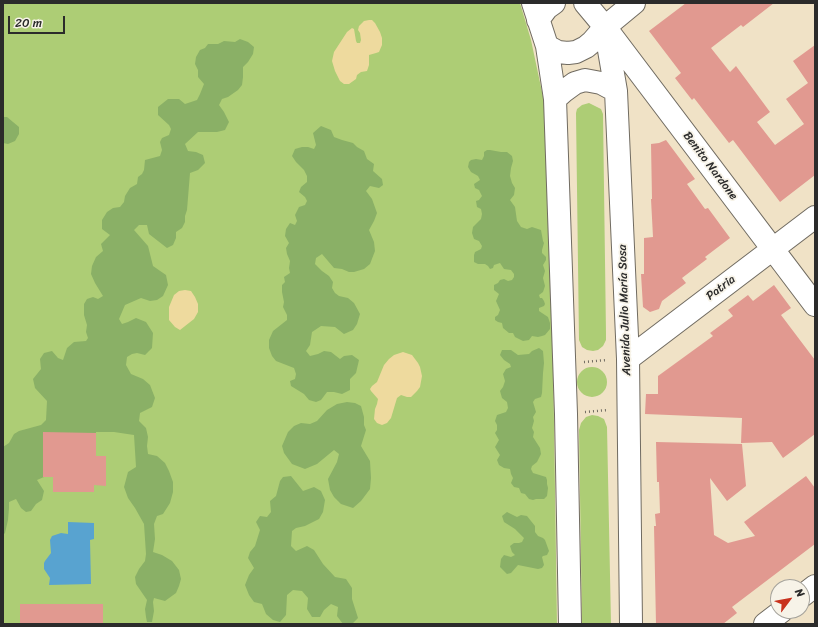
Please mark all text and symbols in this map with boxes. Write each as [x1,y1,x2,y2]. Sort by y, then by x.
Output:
scale bar [10,8,67,34]
text: 20 m [15,12,42,34]
street label: Benito Nardone [680,129,740,203]
street label: Avenida Julio María Sosa [616,244,634,376]
street label: Patria [704,272,738,304]
north arrow [770,579,810,619]
text: N [790,585,810,601]

